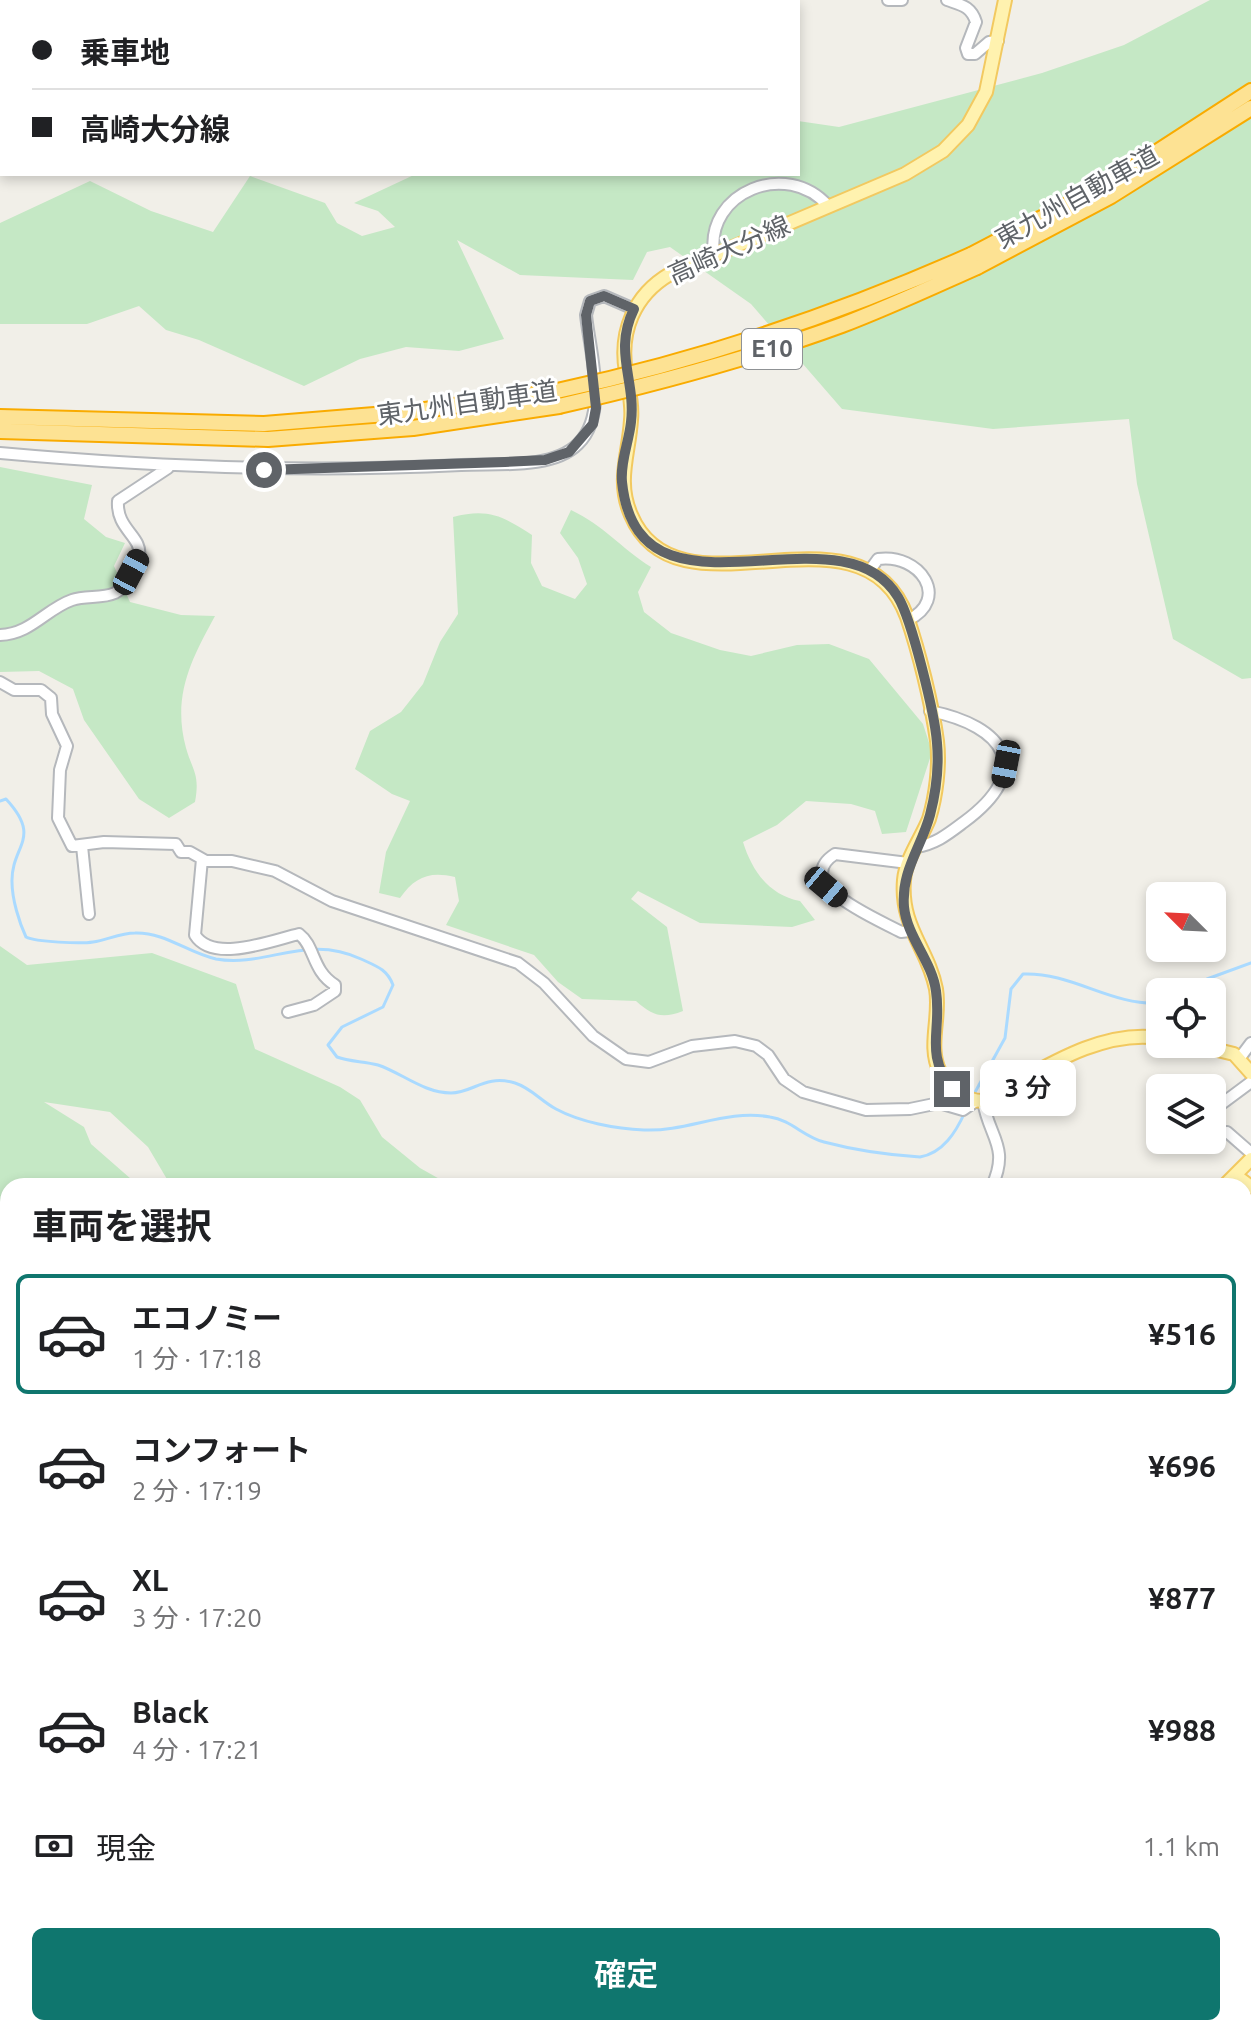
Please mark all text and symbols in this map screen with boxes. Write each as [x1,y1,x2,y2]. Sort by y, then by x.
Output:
text: 乗車地 [80,35,170,69]
text: 高崎大分線 [80,112,230,146]
street label: 東九州自動車道 [990,140,1163,253]
street label: 高崎大分線 [664,210,794,289]
road number: E10 [742,329,802,369]
street label: 東九州自動車道 [375,375,559,430]
route start [246,452,282,488]
car [109,545,153,599]
car [990,738,1022,790]
car [800,862,852,912]
north arrow [1146,882,1226,962]
map controls [1146,882,1226,1154]
button: locate [1146,978,1226,1058]
callout: 3 分 [980,1061,1076,1117]
route end [934,1071,970,1107]
text: 3 分 [1005,1073,1051,1102]
button: layers [1146,1074,1226,1154]
text: 車両を選択 [32,1205,212,1246]
icon: car [36,1298,108,1370]
text: エコノミー [132,1301,282,1335]
text: ¥516 [1148,1317,1216,1351]
text: 1 分 · 17:18 [132,1344,262,1373]
icon: car [36,1430,108,1502]
text: コンフォート [132,1433,311,1467]
text: ¥696 [1148,1449,1216,1483]
text: 2 分 · 17:19 [132,1476,262,1505]
icon: car [36,1562,108,1634]
text: XL [132,1563,168,1597]
text: ¥877 [1148,1581,1216,1615]
text: 3 分 · 17:20 [132,1603,262,1632]
icon: car [36,1694,108,1766]
text: Black [132,1695,209,1729]
text: ¥988 [1148,1713,1216,1747]
text: 4 分 · 17:21 [132,1735,262,1764]
icon: cash [32,1824,76,1868]
text: 現金 [96,1831,156,1865]
text: 1.1 km [1143,1832,1220,1861]
button: 確定 [32,1928,1220,2020]

